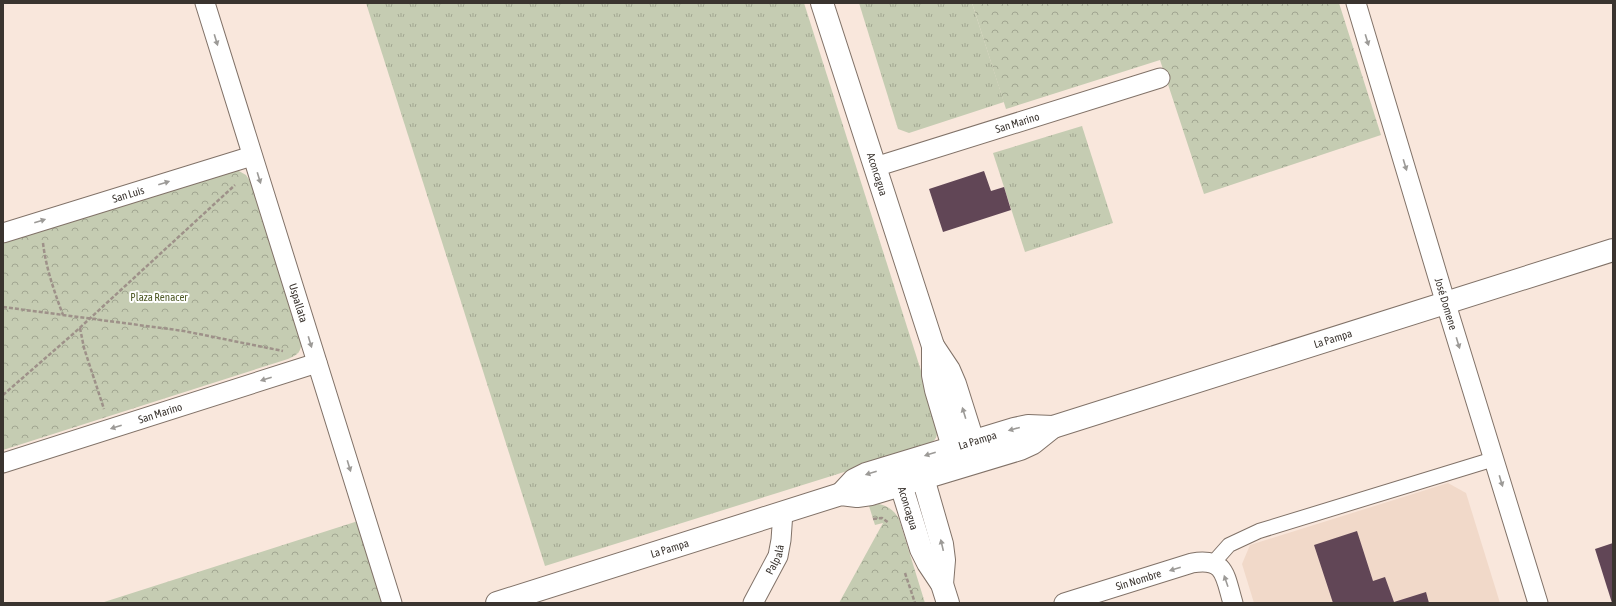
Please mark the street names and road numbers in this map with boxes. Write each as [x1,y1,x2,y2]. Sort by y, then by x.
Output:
street label: San Marino [994,110,1041,135]
street label: Aconcagua [865,151,890,197]
street label: San Luis [111,184,146,205]
street label: José Domene [1433,276,1460,331]
street label: Uspallata [287,282,310,324]
street label: La Pampa [1312,327,1353,350]
street label: San Marino [137,400,184,426]
street label: La Pampa [957,429,998,452]
street label: Aconcagua [896,485,921,531]
street label: La Pampa [649,537,690,560]
street label: Palpalá [763,544,786,577]
street label: Sin Nombre [1114,567,1163,592]

